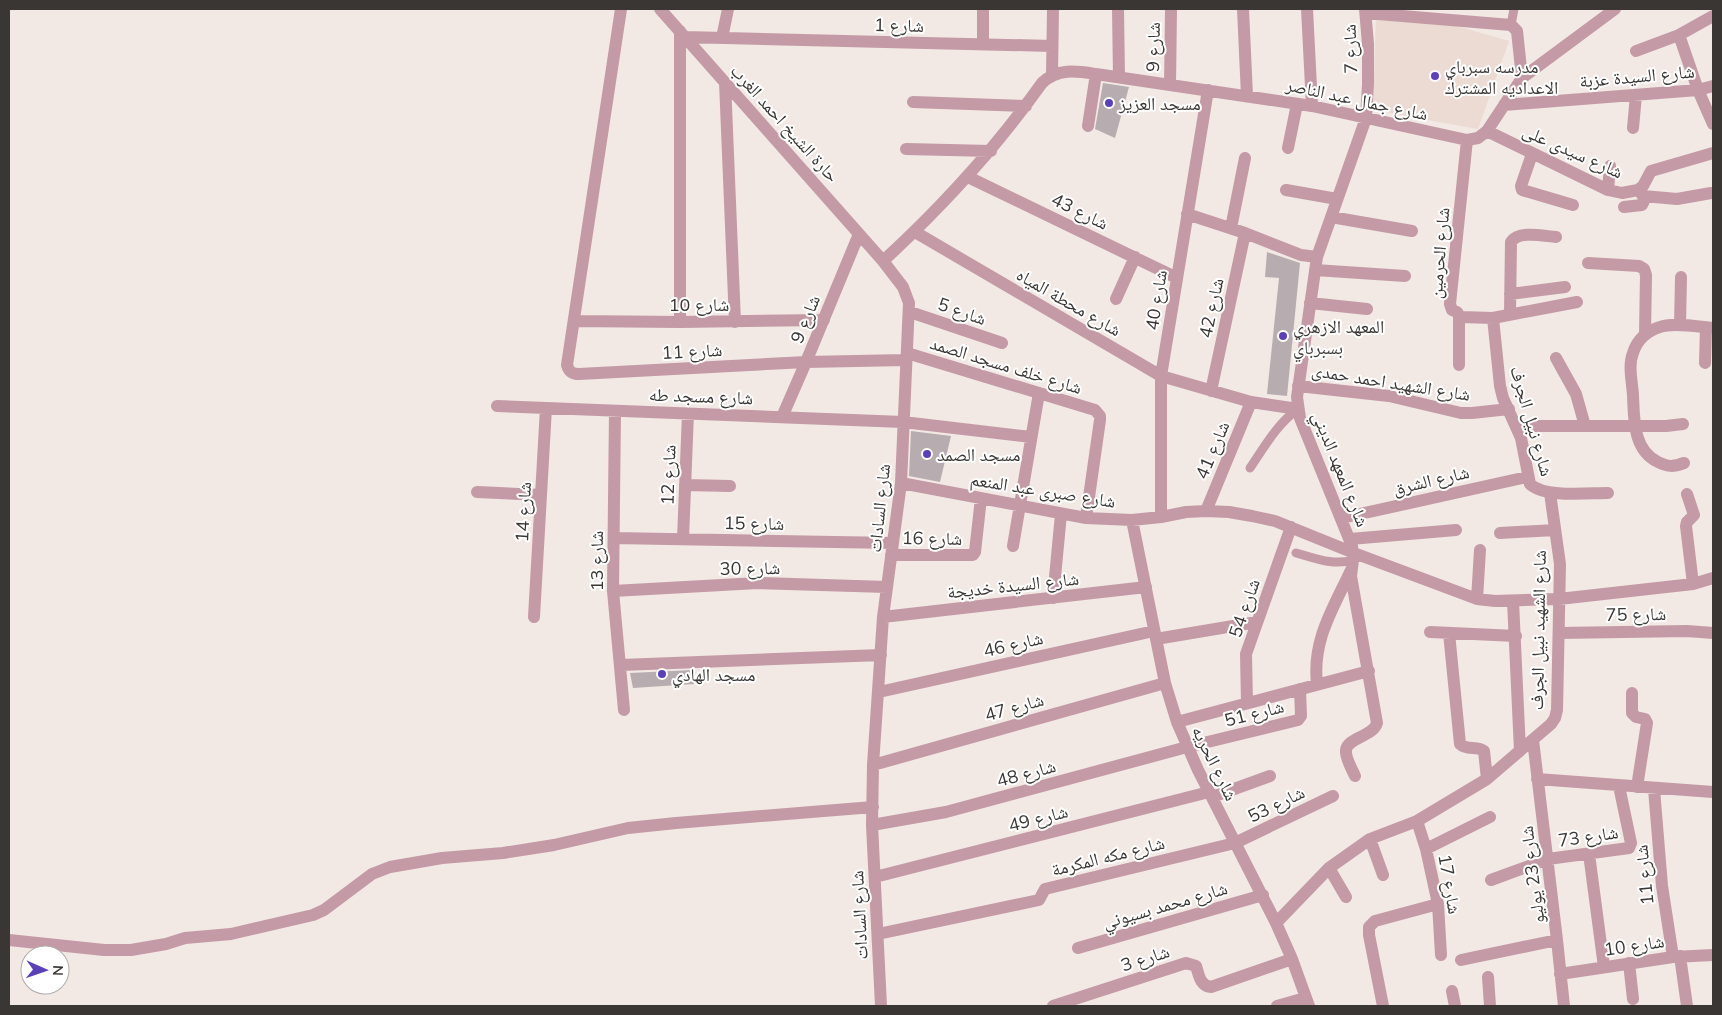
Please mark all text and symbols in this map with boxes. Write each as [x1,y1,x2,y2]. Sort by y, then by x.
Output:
street label: شارع 1 [874,13,924,37]
street label: شارع 9 [1141,22,1165,72]
street label: شارع 7 [1338,24,1362,74]
place label: مدرسه سبرباي الاعداديه المشترك [1445,55,1558,99]
street label: حارة الشيخ احمد الغرب [725,59,844,188]
street label: شارع السيدة عزبة [1578,60,1696,92]
marker: مدرسه سبرباي الاعداديه المشترك [1429,70,1441,82]
street label: شارع جمال عبد الناصر [1283,73,1430,125]
place label: مسجد العزيز [1118,92,1201,115]
marker: مسجد العزيز [1103,97,1115,109]
street label: شارع سيدى على [1519,119,1627,183]
street label: شارع 43 [1048,187,1112,235]
street label: شارع الحرمين [1424,206,1454,300]
street label: شارع محطة المياه [1013,263,1125,341]
street label: شارع 40 [1140,268,1172,332]
street label: شارع 42 [1193,276,1229,340]
street label: شارع 9 [785,292,825,346]
street label: شارع 5 [935,292,989,330]
street label: شارع 10 [669,293,729,316]
place label: المعهد الازهري بسبرباي [1293,315,1384,362]
marker: المعهد الازهري بسبرباي [1277,330,1289,342]
street label: شارع خلف مسجد الصمد [927,331,1085,399]
street label: شارع 11 [661,338,723,364]
street label: شارع الشهيد احمد حمدى [1310,358,1472,406]
street label: شارع نبيل الجرف [1505,363,1559,479]
street label: شارع مسجد طه [648,383,754,409]
street label: شارع المعهد الديني [1304,408,1375,531]
street label: شارع 41 [1190,418,1234,482]
place label: مسجد الصمد [937,443,1020,466]
street label: شارع 12 [655,444,681,506]
marker: مسجد الصمد [921,448,933,460]
street label: شارع الشرق [1390,460,1472,500]
street label: شارع السادات [863,462,895,554]
street label: شارع صبرى عبد المنعم [969,467,1117,514]
street label: شارع 14 [510,481,536,543]
street label: شارع 15 [724,511,784,535]
street label: شارع 16 [902,526,962,550]
street label: شارع 13 [585,531,608,591]
street label: شارع الشهيد نبيل الجرف [1525,550,1551,710]
street label: شارع 30 [720,556,780,580]
street label: شارع السيدة خديجة [946,567,1080,603]
street label: شارع 54 [1223,576,1265,640]
street label: شارع 75 [1606,602,1666,626]
street label: شارع 46 [981,626,1045,662]
place label: مسجد الهادي [672,663,755,689]
marker: مسجد الهادي [656,668,668,680]
street label: شارع 47 [982,688,1046,726]
street label: شارع 51 [1222,695,1286,731]
street label: شارع الحريه [1187,722,1243,804]
street label: شارع 48 [994,754,1058,792]
street label: شارع 53 [1244,780,1308,828]
street label: شارع 49 [1006,800,1070,836]
street label: شارع 73 [1556,820,1620,852]
street label: شارع 23 يوليو [1515,825,1549,925]
street label: شارع مكه المكرمة [1049,831,1167,881]
street label: شارع 11 [1629,844,1659,906]
street label: شارع 17 [1433,852,1467,916]
street label: شارع السادات [845,870,873,960]
street label: شارع محمد بسيوني [1100,876,1231,937]
street label: شارع 10 [1602,929,1666,961]
street label: شارع 3 [1118,939,1172,977]
north arrow [20,945,70,995]
text: N [49,965,67,976]

